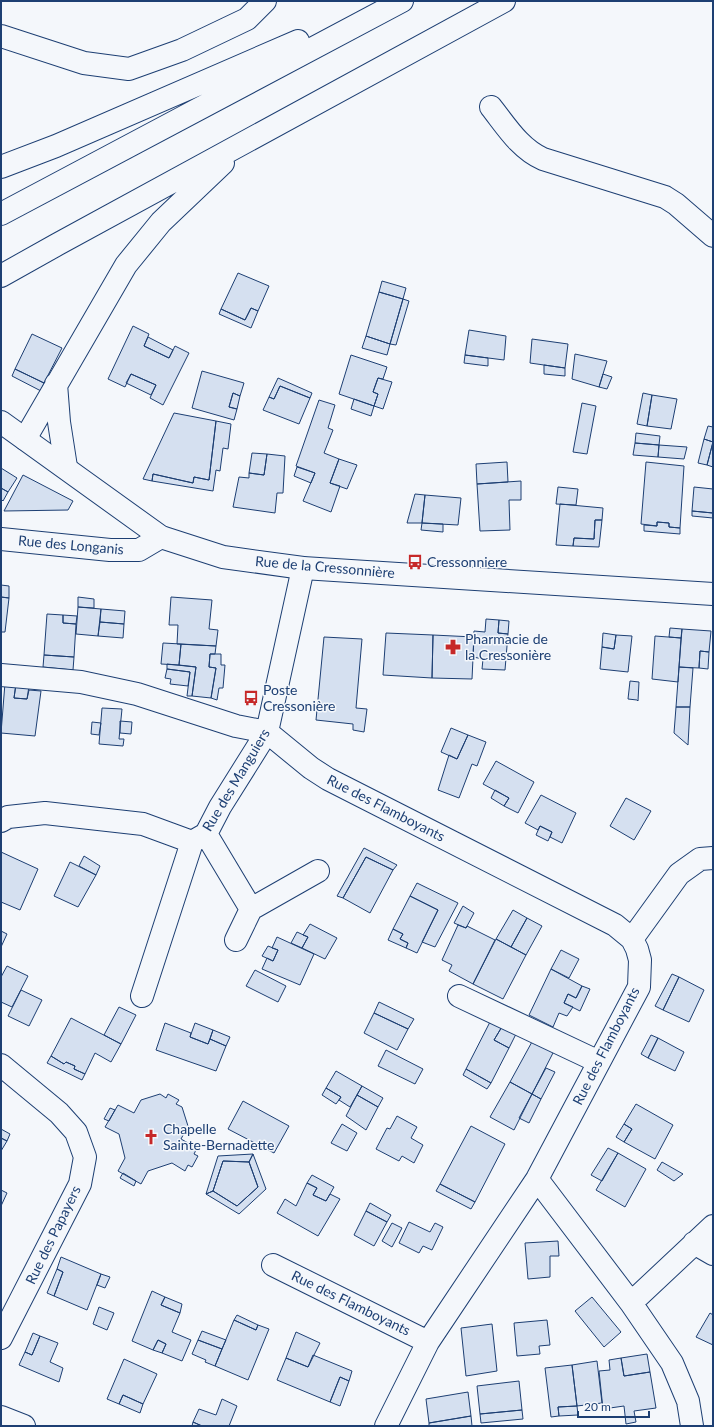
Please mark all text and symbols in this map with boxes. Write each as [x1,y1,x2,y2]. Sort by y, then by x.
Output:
street label: Rue des Longanis [17,531,125,558]
street label: Rue de la Cressonnière [255,552,396,581]
bus stop icon: Cressonniere [406,553,424,571]
place label: Cressonniere [427,553,507,570]
place label: Pharmacie de la Cressonière [465,630,551,663]
pharmacy icon: Pharmacie de la Cressonière [444,638,462,656]
place label: Poste Cressonière [263,681,335,714]
bus stop icon: Poste Cressonière [242,689,260,707]
street label: Rue des Manguiers [198,725,273,834]
street label: Rue des Flamboyants [324,770,448,845]
street label: Rue des Flamboyants [568,984,643,1108]
place label: Chapelle Sainte-Bernadette [163,1120,274,1153]
church icon: Chapelle Sainte-Bernadette [142,1128,160,1146]
street label: Rue des Papayers [21,1183,84,1287]
street label: Rue des Flamboyants [289,1266,413,1339]
scale bar [578,1393,649,1419]
text: 20 m [584,1399,611,1414]

